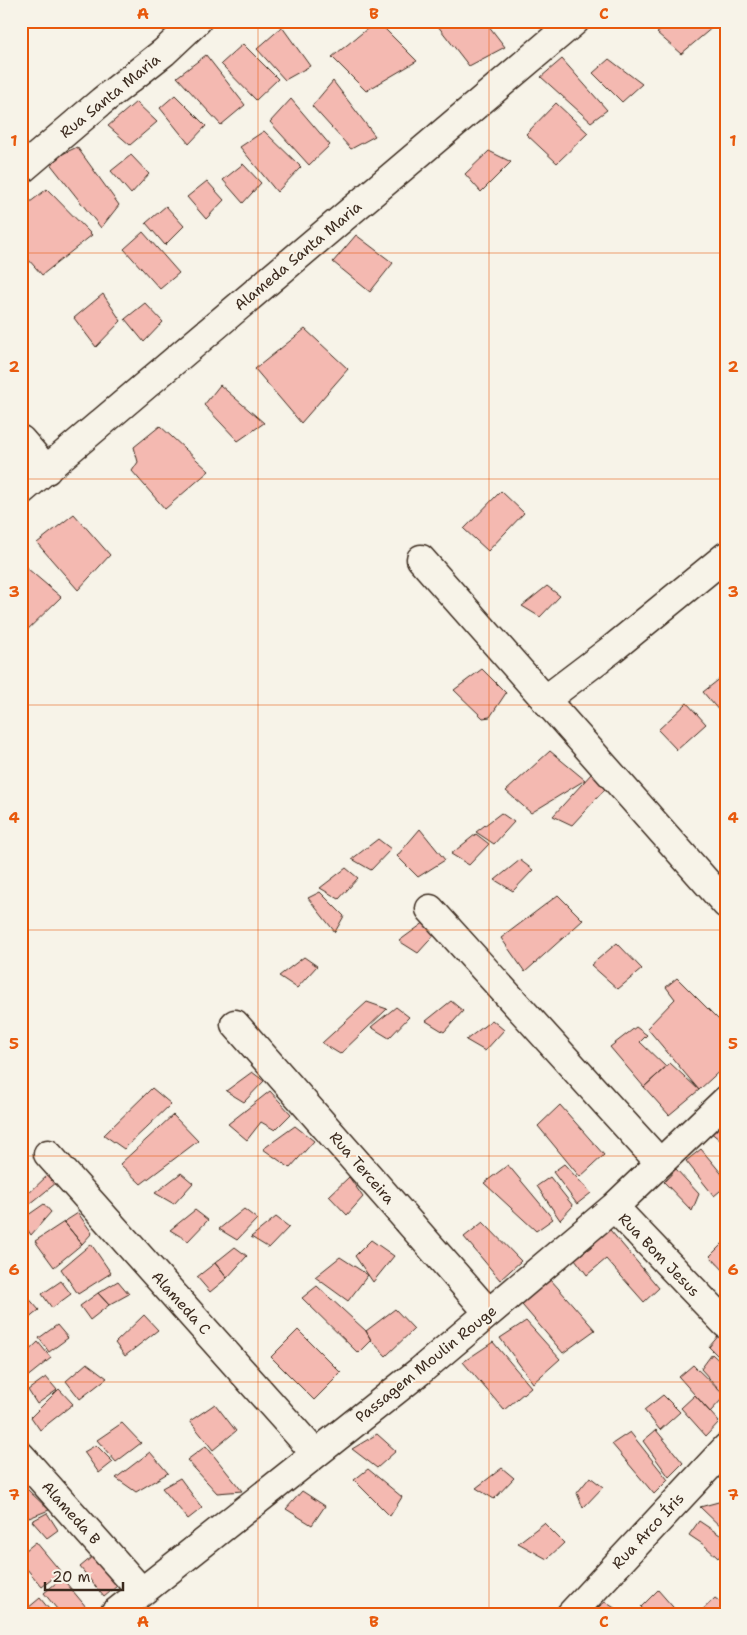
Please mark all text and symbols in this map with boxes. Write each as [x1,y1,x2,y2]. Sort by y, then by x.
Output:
text: A [137,3,149,24]
text: B [369,3,379,24]
text: C [599,3,609,24]
street label: Rua Santa Maria [56,49,165,143]
text: 1 [10,130,18,151]
text: 1 [729,130,737,151]
street label: Alameda Santa Maria [230,196,366,315]
text: 2 [8,356,20,377]
text: 2 [727,356,739,377]
text: 3 [8,581,20,602]
text: 3 [727,581,739,602]
text: 4 [8,807,20,828]
text: 4 [727,807,739,828]
text: 5 [9,1033,19,1054]
text: 5 [728,1033,738,1054]
street label: Rua Terceira [325,1128,399,1209]
street label: Rua Bom Jesus [614,1209,704,1301]
text: 6 [8,1259,20,1280]
text: 6 [727,1259,739,1280]
street label: Alameda C [147,1267,215,1339]
street label: Passagem Moulin Rouge [351,1301,501,1427]
street label: Alameda B [37,1477,105,1549]
text: 7 [8,1484,20,1505]
text: 7 [727,1484,739,1505]
street label: Rua Arco Íris [607,1488,688,1573]
scale bar [45,1560,122,1592]
text: 20 m [52,1567,91,1587]
text: A [137,1611,149,1632]
text: B [369,1611,379,1632]
text: C [599,1611,609,1632]

